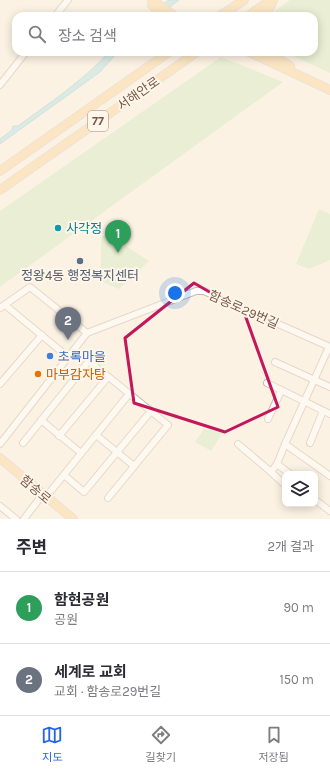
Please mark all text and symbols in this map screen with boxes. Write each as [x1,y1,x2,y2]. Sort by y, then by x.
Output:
search box [12,12,318,56]
icon: search [26,23,48,45]
text: 장소 검색 [58,27,117,45]
street label: 서해안로 [114,74,162,113]
road number: 77 [88,111,108,131]
pin: 1 [105,220,131,253]
place label: 사각정 [66,221,102,236]
marker: 사각정 [53,223,63,233]
marker: 정왕4동 행정복지센터 [75,256,85,266]
place label: 정왕4동 행정복지센터 [21,268,139,283]
your location [165,283,185,303]
street label: 함송로29번길 [207,287,281,332]
pin: 2 [55,307,81,340]
place label: 초록마을 [58,349,106,364]
marker: 초록마을 [45,351,55,361]
place label: 마부감자탕 [46,367,106,382]
marker: 마부감자탕 [33,369,43,379]
map controls [282,471,318,507]
button: layers [282,471,318,507]
street label: 함송로 [17,472,54,507]
text: 주변 [16,537,47,557]
text: 2개 결과 [267,539,314,554]
text: 함현공원 [54,591,109,609]
text: 1 [27,600,31,615]
text: 90 m [283,600,314,615]
text: 공원 [54,612,78,627]
text: 세계로 교회 [54,663,127,681]
text: 2 [25,672,33,687]
text: 150 m [279,672,314,687]
text: 교회 · 함송로29번길 [54,684,161,699]
tab: 지도 [41,724,63,764]
tab: 길찾기 [146,724,176,764]
tab: 저장됨 [258,724,289,764]

